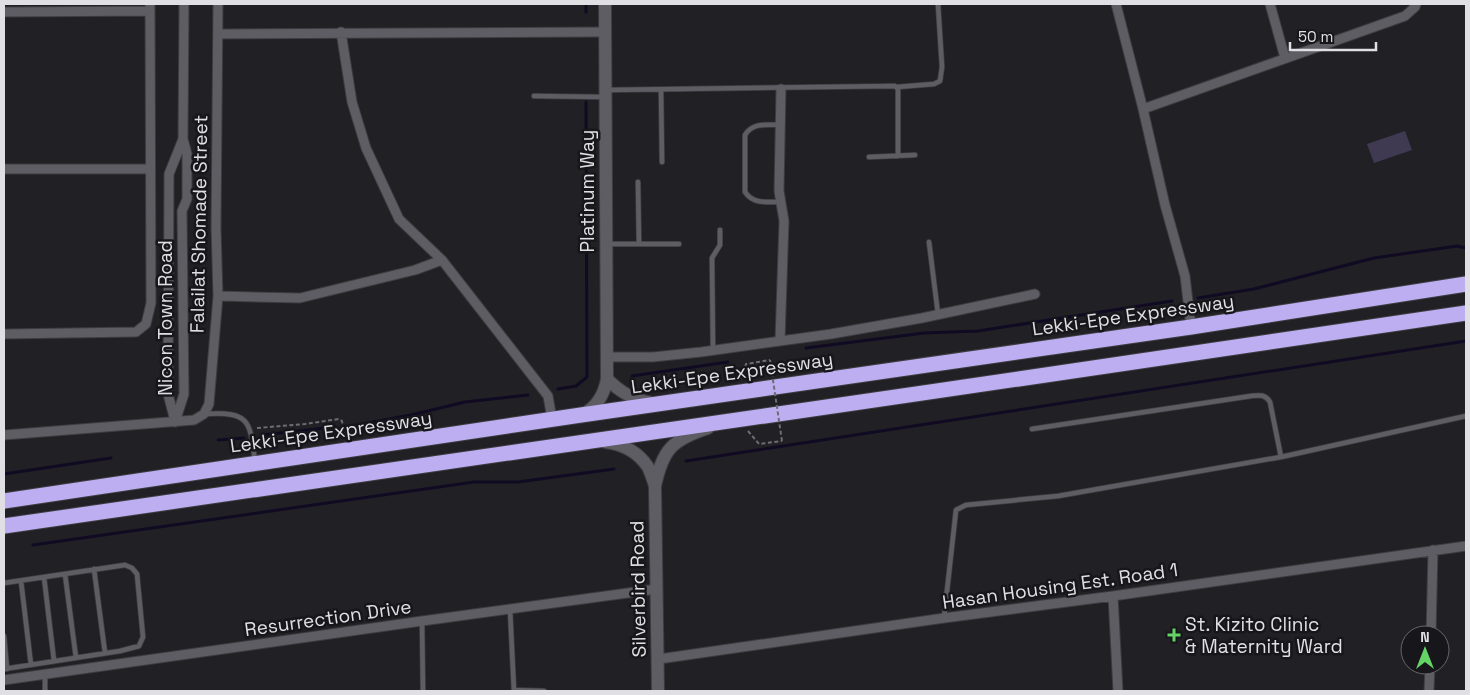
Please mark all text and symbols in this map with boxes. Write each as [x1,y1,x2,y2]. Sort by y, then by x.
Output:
scale bar [1290,20,1376,52]
text: 50 m [1298,27,1333,46]
street label: Falailat Shomade Street [185,115,213,333]
street label: Platinum Way [575,130,600,252]
street label: Nicon Town Road [153,240,178,396]
street label: Lekki-Epe Expressway [1030,288,1236,342]
street label: Lekki-Epe Expressway [629,346,835,400]
street label: Lekki-Epe Expressway [228,405,434,459]
street label: Silverbird Road [624,520,652,658]
street label: Hasan Housing Est. Road 1 [941,557,1179,615]
street label: Resurrection Drive [243,594,413,642]
place label: St. Kizito Clinic & Maternity Ward [1185,612,1343,659]
north arrow [1400,625,1450,675]
marker: St. Kizito Clinic & Maternity Ward [1167,628,1181,642]
text: N [1420,628,1430,646]

